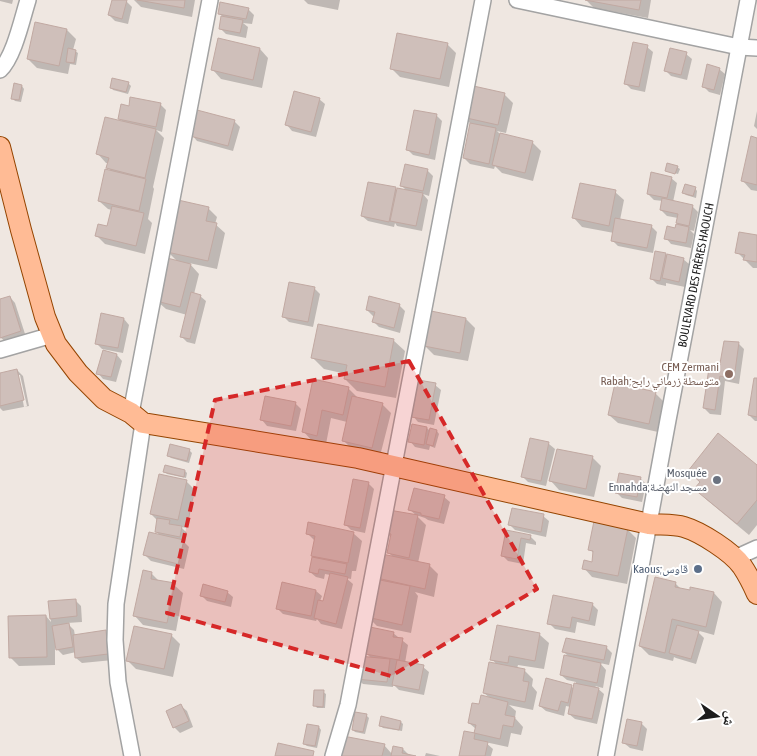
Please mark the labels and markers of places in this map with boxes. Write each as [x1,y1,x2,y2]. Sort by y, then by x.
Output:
place label: CEM Zermani Rabah;متوسطة زرماني رابح [601,360,719,391]
marker: CEM Zermani Rabah;متوسطة زرماني رابح [723,368,735,380]
place label: Mosquée Ennahda;مسجد النهضة [608,466,707,494]
marker: Mosquée Ennahda;مسجد النهضة [711,474,723,486]
place label: Kaous;قاوس [633,562,688,576]
marker: Kaous;قاوس [692,563,704,575]

